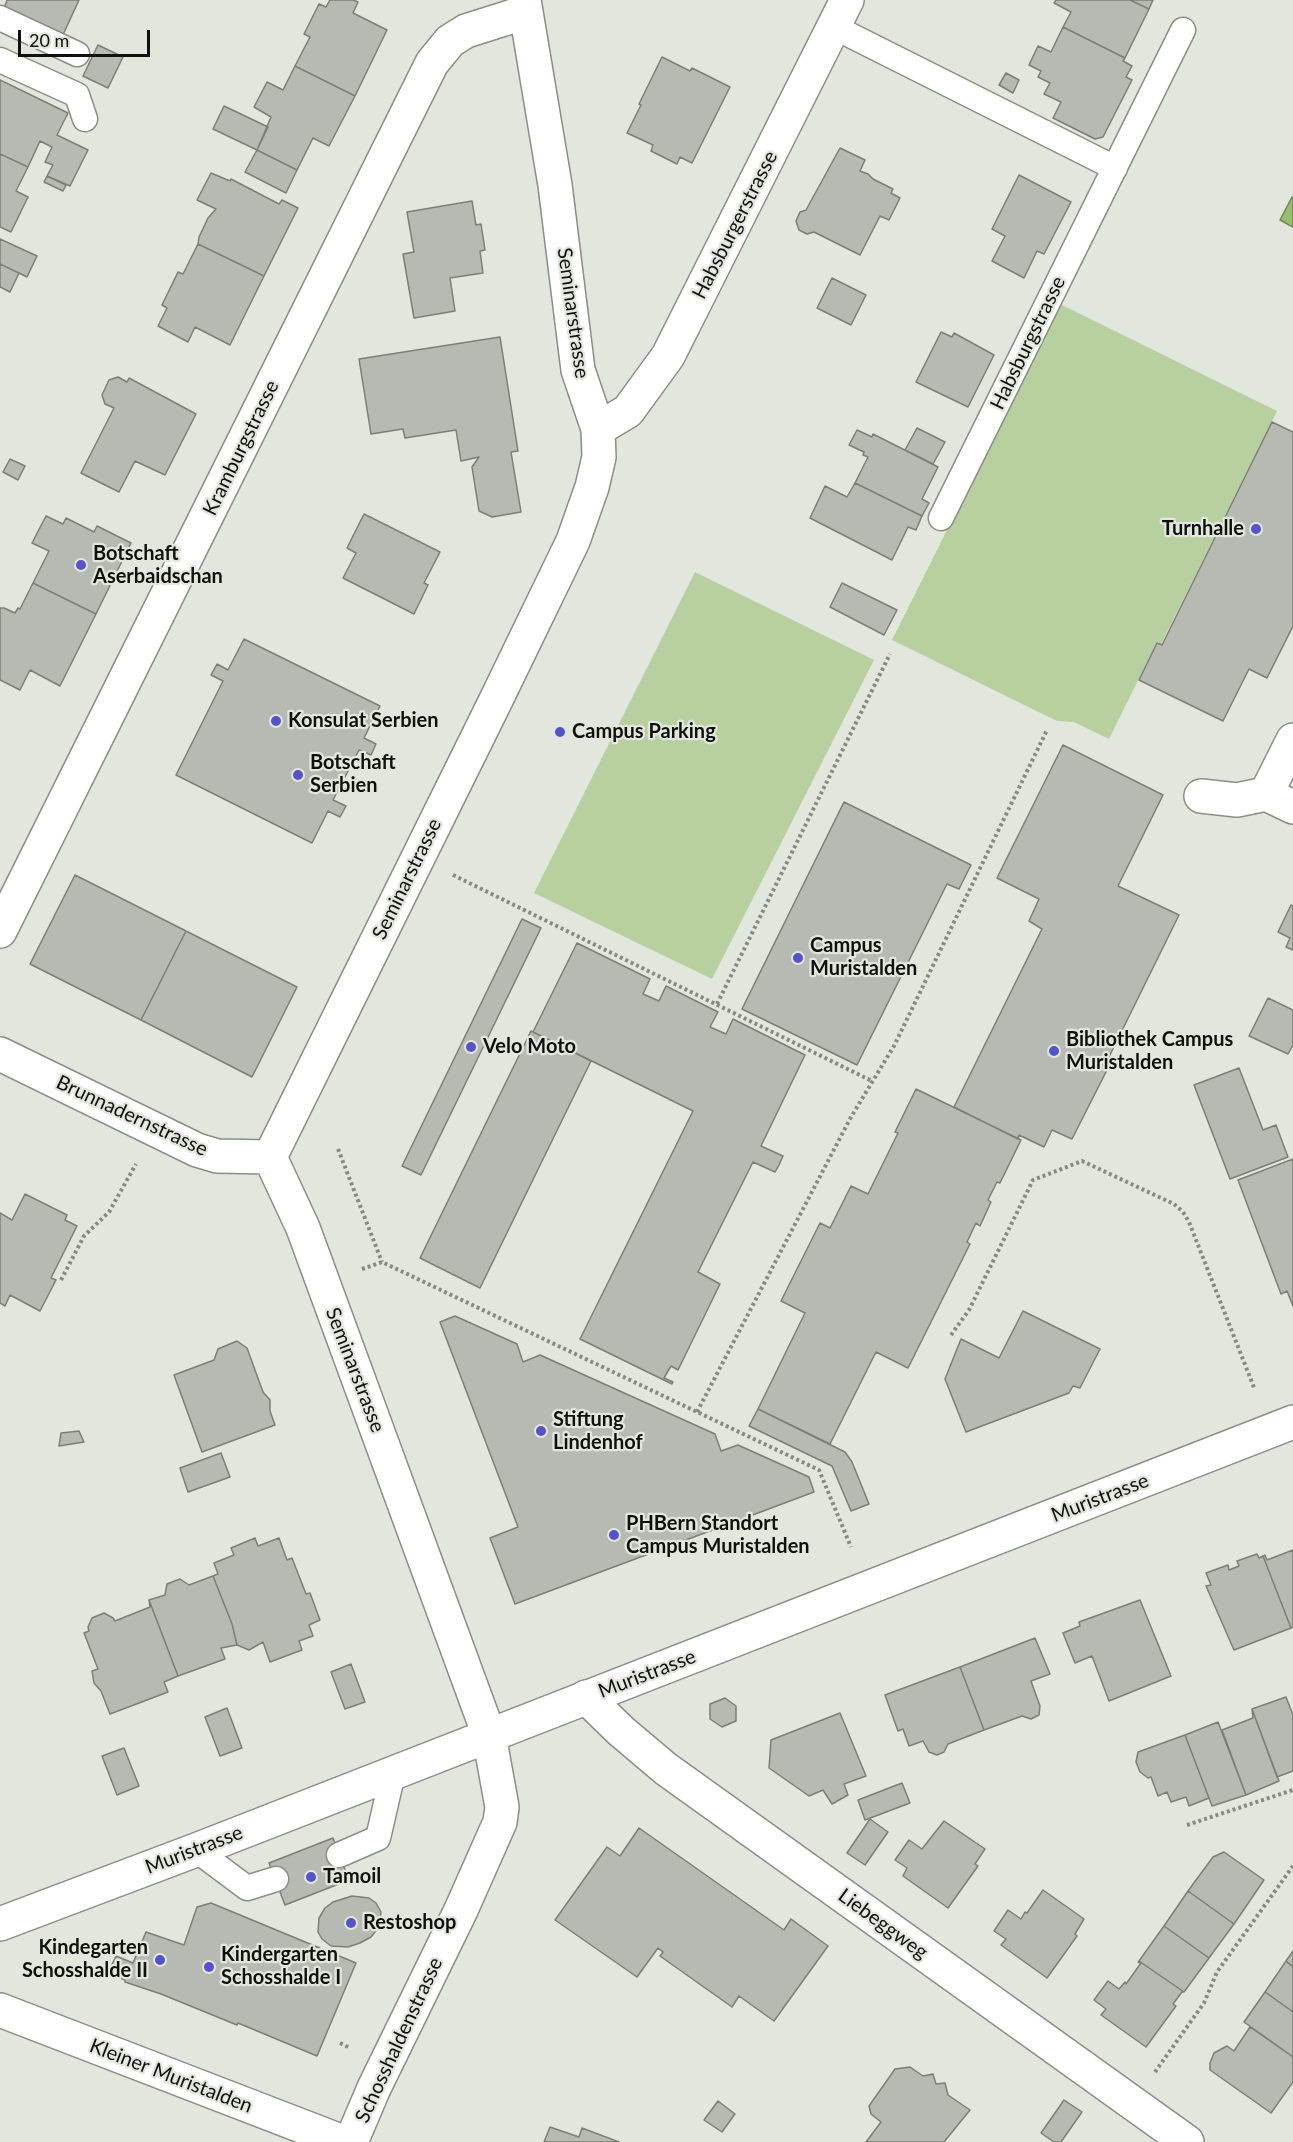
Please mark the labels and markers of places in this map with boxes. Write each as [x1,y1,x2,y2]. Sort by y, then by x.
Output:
place label: Turnhalle [1162,517,1244,541]
marker: Turnhalle [1249,522,1263,536]
place label: Botschaft Aserbaidschan [93,542,223,589]
marker: Botschaft Aserbaidschan [74,558,88,572]
place label: Konsulat Serbien [288,709,439,733]
marker: Konsulat Serbien [269,714,283,728]
place label: Campus Parking [572,720,716,744]
marker: Campus Parking [553,725,567,739]
place label: Botschaft Serbien [310,751,396,798]
marker: Botschaft Serbien [291,768,305,782]
place label: Campus Muristalden [810,934,917,981]
marker: Campus Muristalden [791,951,805,965]
place label: Bibliothek Campus Muristalden [1066,1028,1233,1075]
place label: Velo Moto [483,1035,576,1059]
marker: Velo Moto [464,1040,478,1054]
marker: Bibliothek Campus Muristalden [1047,1044,1061,1058]
place label: Stiftung Lindenhof [553,1408,643,1455]
marker: Stiftung Lindenhof [534,1424,548,1438]
place label: PHBern Standort Campus Muristalden [626,1512,810,1559]
marker: PHBern Standort Campus Muristalden [607,1528,621,1542]
place label: Tamoil [323,1865,381,1889]
marker: Tamoil [304,1870,318,1884]
place label: Restoshop [363,1911,456,1935]
marker: Restoshop [344,1916,358,1930]
place label: Kindegarten Schosshalde II [22,1936,148,1983]
place label: Kindergarten Schosshalde I [221,1943,341,1990]
marker: Kindegarten Schosshalde II [153,1953,167,1967]
marker: Kindergarten Schosshalde I [202,1960,216,1974]

